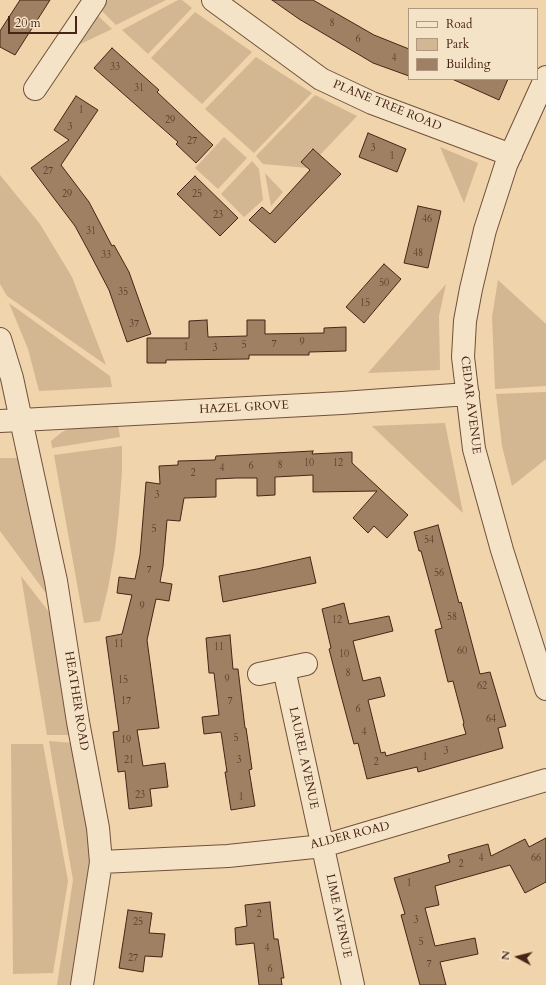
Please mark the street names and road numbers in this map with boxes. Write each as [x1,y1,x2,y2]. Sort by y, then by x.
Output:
street label: PLANE TREE ROAD [331,78,443,134]
street label: CEDAR AVENUE [457,355,483,455]
street label: HAZEL GROVE [199,398,289,418]
street label: HEATHER ROAD [61,650,91,752]
street label: LAUREL AVENUE [285,706,321,810]
street label: ALDER ROAD [309,819,391,853]
street label: LIME AVENUE [322,873,354,959]

